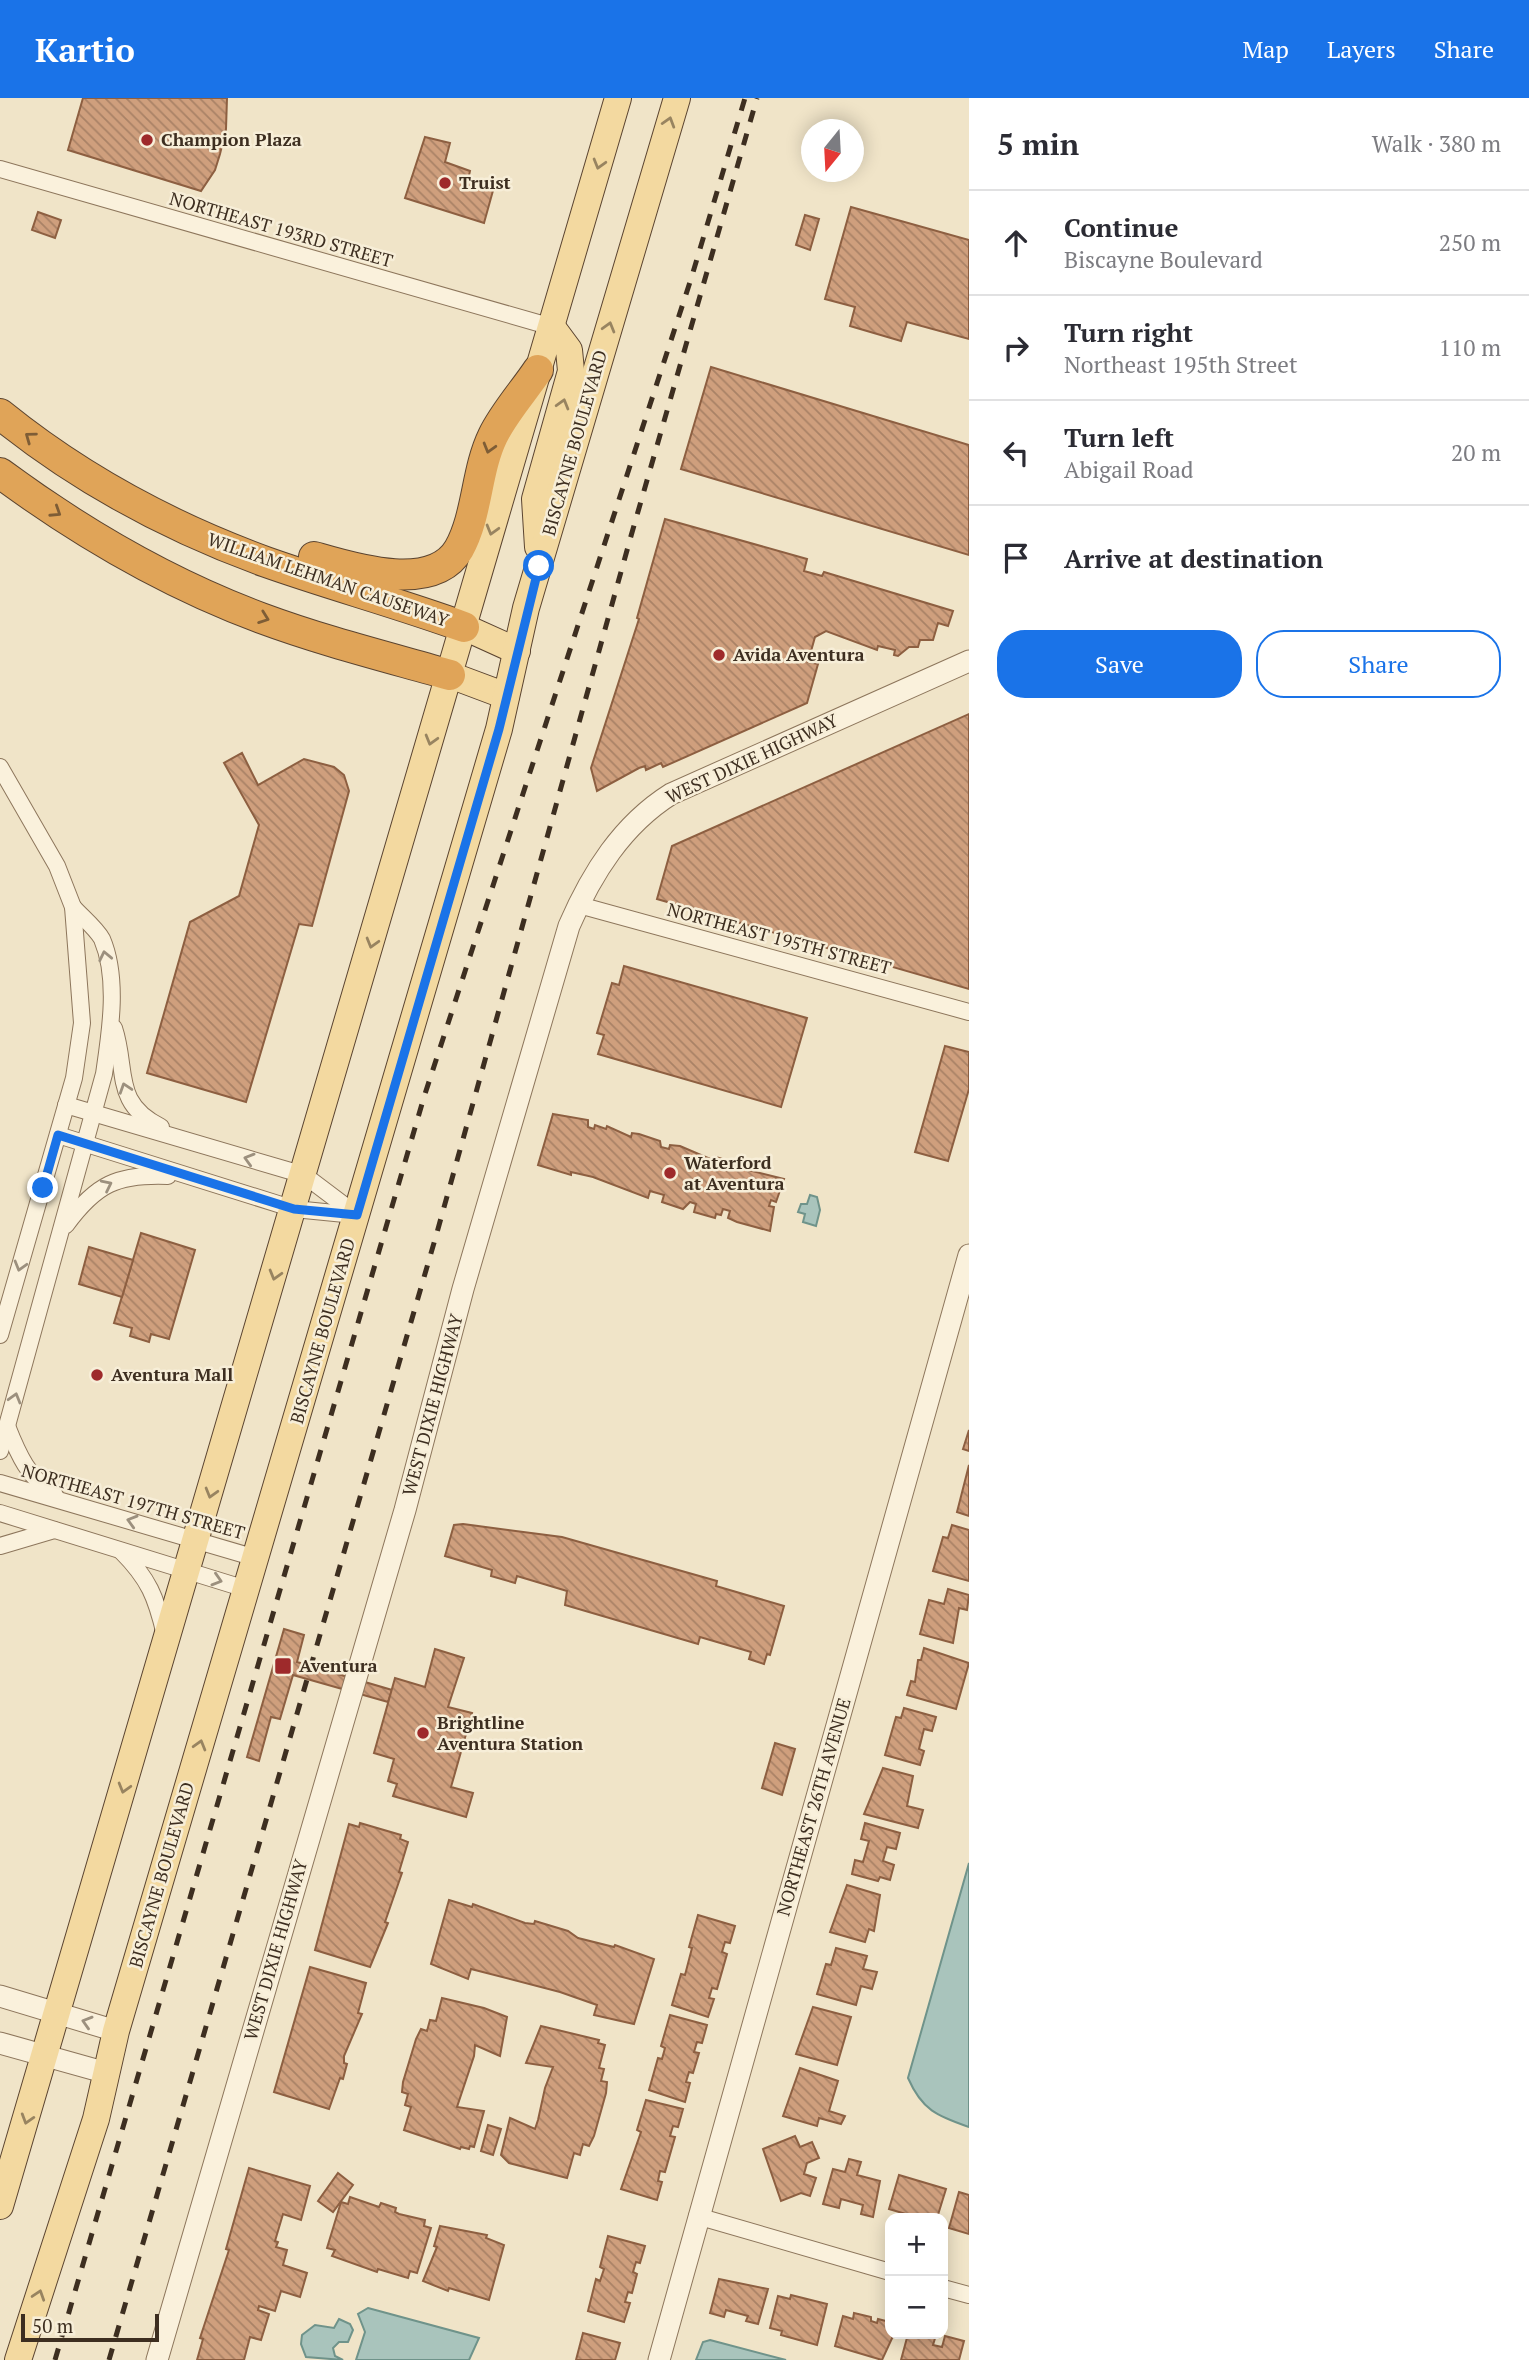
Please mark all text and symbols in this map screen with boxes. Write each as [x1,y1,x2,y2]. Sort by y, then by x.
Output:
text: Kartio [35,28,135,71]
text: Map [1242,33,1289,65]
text: Layers [1327,33,1396,65]
text: Share [1434,33,1494,65]
one-way arrow [661,117,676,129]
north arrow [801,119,864,182]
text: 5 min [997,124,1079,164]
place label: Champion Plaza [161,127,302,151]
text: Walk · 380 m [1372,128,1501,159]
marker: Champion Plaza [139,132,155,148]
one-way arrow [593,157,608,169]
place label: Truist [459,170,511,194]
marker: Truist [437,175,453,191]
street label: NORTHEAST 193RD STREET [167,186,396,272]
text: Continue [1064,210,1178,244]
icon: ahead [997,224,1035,262]
text: 250 m [1439,227,1501,258]
text: Biscayne Boulevard [1064,244,1263,275]
text: Turn right [1064,315,1193,349]
one-way arrow [601,321,616,333]
icon: right [997,329,1035,367]
text: 110 m [1439,332,1501,363]
street label: BISCAYNE BOULEVARD [536,347,612,538]
text: Northeast 195th Street [1064,349,1297,380]
one-way arrow [554,398,569,410]
text: Turn left [1064,420,1174,454]
one-way arrow [25,433,38,445]
icon: left [997,434,1035,472]
text: 20 m [1451,437,1501,468]
one-way arrow [483,442,498,454]
text: Abigail Road [1064,454,1194,485]
one-way arrow [48,504,61,516]
one-way arrow [486,524,500,536]
street label: WILLIAM LEHMAN CAUSEWAY [205,526,452,632]
icon: arrive [997,539,1035,577]
text: Arrive at destination [1064,541,1323,575]
route start [523,550,554,581]
one-way arrow [258,610,270,624]
button: Save [997,630,1242,698]
button: Share [1256,630,1501,698]
place label: Avida Aventura [733,642,865,666]
marker: Avida Aventura [711,647,727,663]
street label: WEST DIXIE HIGHWAY [662,708,842,809]
one-way arrow [425,734,439,746]
street label: NORTHEAST 195TH STREET [665,897,894,980]
one-way arrow [365,937,380,949]
one-way arrow [99,950,114,962]
one-way arrow [118,1083,133,1095]
place label: Waterford at Aventura [684,1150,785,1195]
one-way arrow [244,1153,256,1168]
marker: Waterford at Aventura [662,1165,678,1181]
route end [27,1172,58,1203]
one-way arrow [100,1179,112,1193]
street label: BISCAYNE BOULEVARD [284,1235,360,1426]
one-way arrow [13,1260,28,1272]
one-way arrow [268,1268,283,1280]
street label: WEST DIXIE HIGHWAY [396,1311,468,1498]
place label: Aventura Mall [111,1362,233,1386]
marker: Aventura Mall [89,1367,105,1383]
one-way arrow [7,1392,22,1404]
street label: NORTHEAST 197TH STREET [19,1458,248,1544]
one-way arrow [205,1487,220,1499]
one-way arrow [126,1515,138,1530]
one-way arrow [211,1572,223,1586]
place label: Aventura [299,1653,378,1677]
marker: Aventura [273,1656,293,1676]
street label: NORTHEAST 26TH AVENUE [770,1695,856,1919]
place label: Brightline Aventura Station [437,1710,584,1755]
marker: Brightline Aventura Station [415,1725,431,1741]
one-way arrow [192,1739,207,1751]
street label: BISCAYNE BOULEVARD [123,1779,199,1970]
one-way arrow [118,1782,133,1794]
street label: WEST DIXIE HIGHWAY [238,1856,312,2043]
one-way arrow [81,2015,93,2030]
one-way arrow [21,2113,35,2125]
map controls [885,2213,948,2339]
button: + [885,2213,948,2276]
button: − [885,2276,948,2339]
one-way arrow [31,2289,46,2301]
scale bar [21,2311,159,2343]
text: 50 m [32,2313,73,2338]

